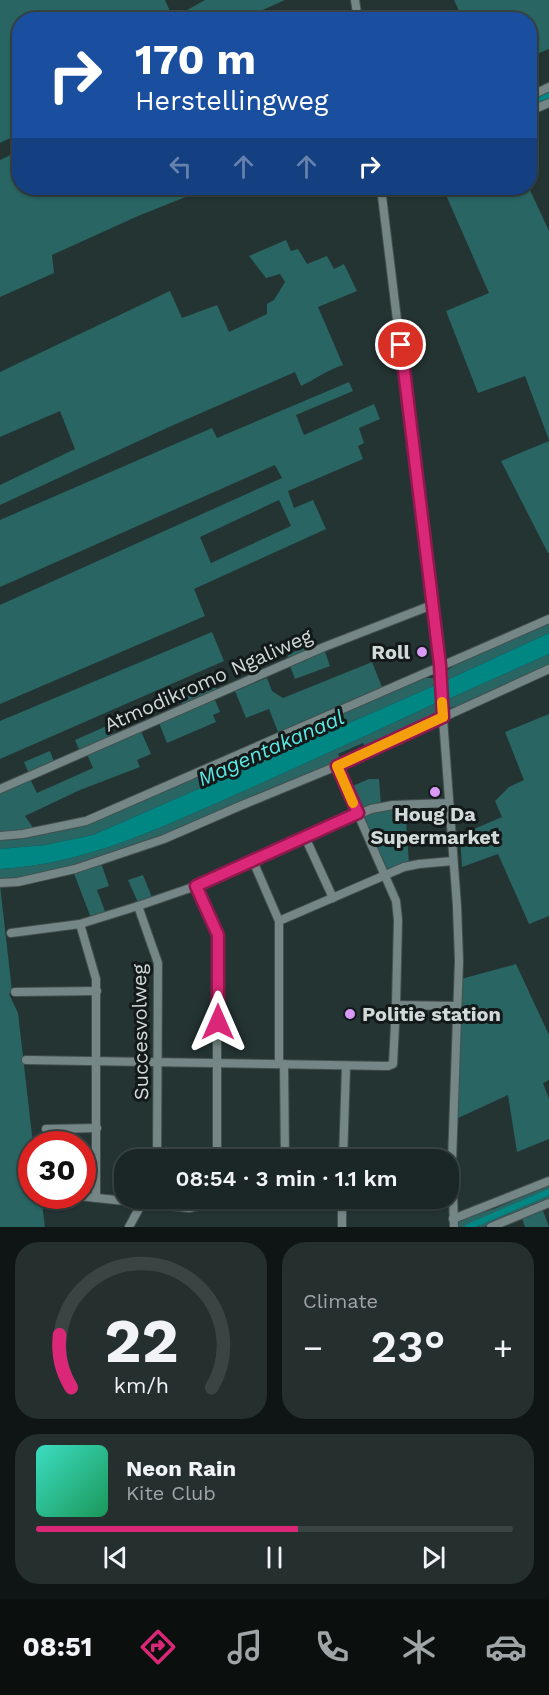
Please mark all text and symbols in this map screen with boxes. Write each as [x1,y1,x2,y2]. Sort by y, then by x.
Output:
text: 170 m [135,35,256,84]
icon: right [36,36,114,114]
text: Herstellingweg [135,85,328,117]
icon: left [164,150,197,183]
icon: ahead [227,150,260,183]
icon: ahead [290,150,323,183]
icon: right [353,150,386,183]
pin [375,319,426,370]
icon: arrive [384,328,417,361]
street label: Atmodikromo Ngaliweg [100,623,316,737]
place label: Roll [371,640,410,664]
marker: Roll [415,645,429,659]
water label: Magentakanaal [194,704,348,791]
marker: Houg Da Supermarket [428,785,442,799]
place label: Houg Da Supermarket [370,802,500,849]
street label: Succesvolweg [127,963,153,1100]
position arrow [186,990,250,1054]
place label: Politie station [362,1002,501,1026]
marker: Politie station [343,1007,357,1021]
speed limit sign: 30 [18,1131,96,1209]
text: 08:54 · 3 min · 1.1 km [175,1166,398,1191]
text: Climate [303,1289,378,1313]
text: 22 [104,1304,178,1377]
text: 23° [371,1320,445,1373]
text: − [303,1328,323,1367]
text: + [493,1328,513,1367]
text: km/h [113,1373,169,1398]
text: Neon Rain [126,1456,236,1481]
text: Kite Club [126,1481,216,1505]
icon: previous [99,1541,132,1574]
icon: pause [258,1541,291,1574]
icon: next [417,1541,450,1574]
icon: directions [137,1626,179,1668]
icon: music [224,1626,266,1668]
icon: phone [311,1626,353,1668]
icon: climate [398,1626,440,1668]
icon: car [485,1626,527,1668]
text: 08:51 [22,1631,92,1663]

